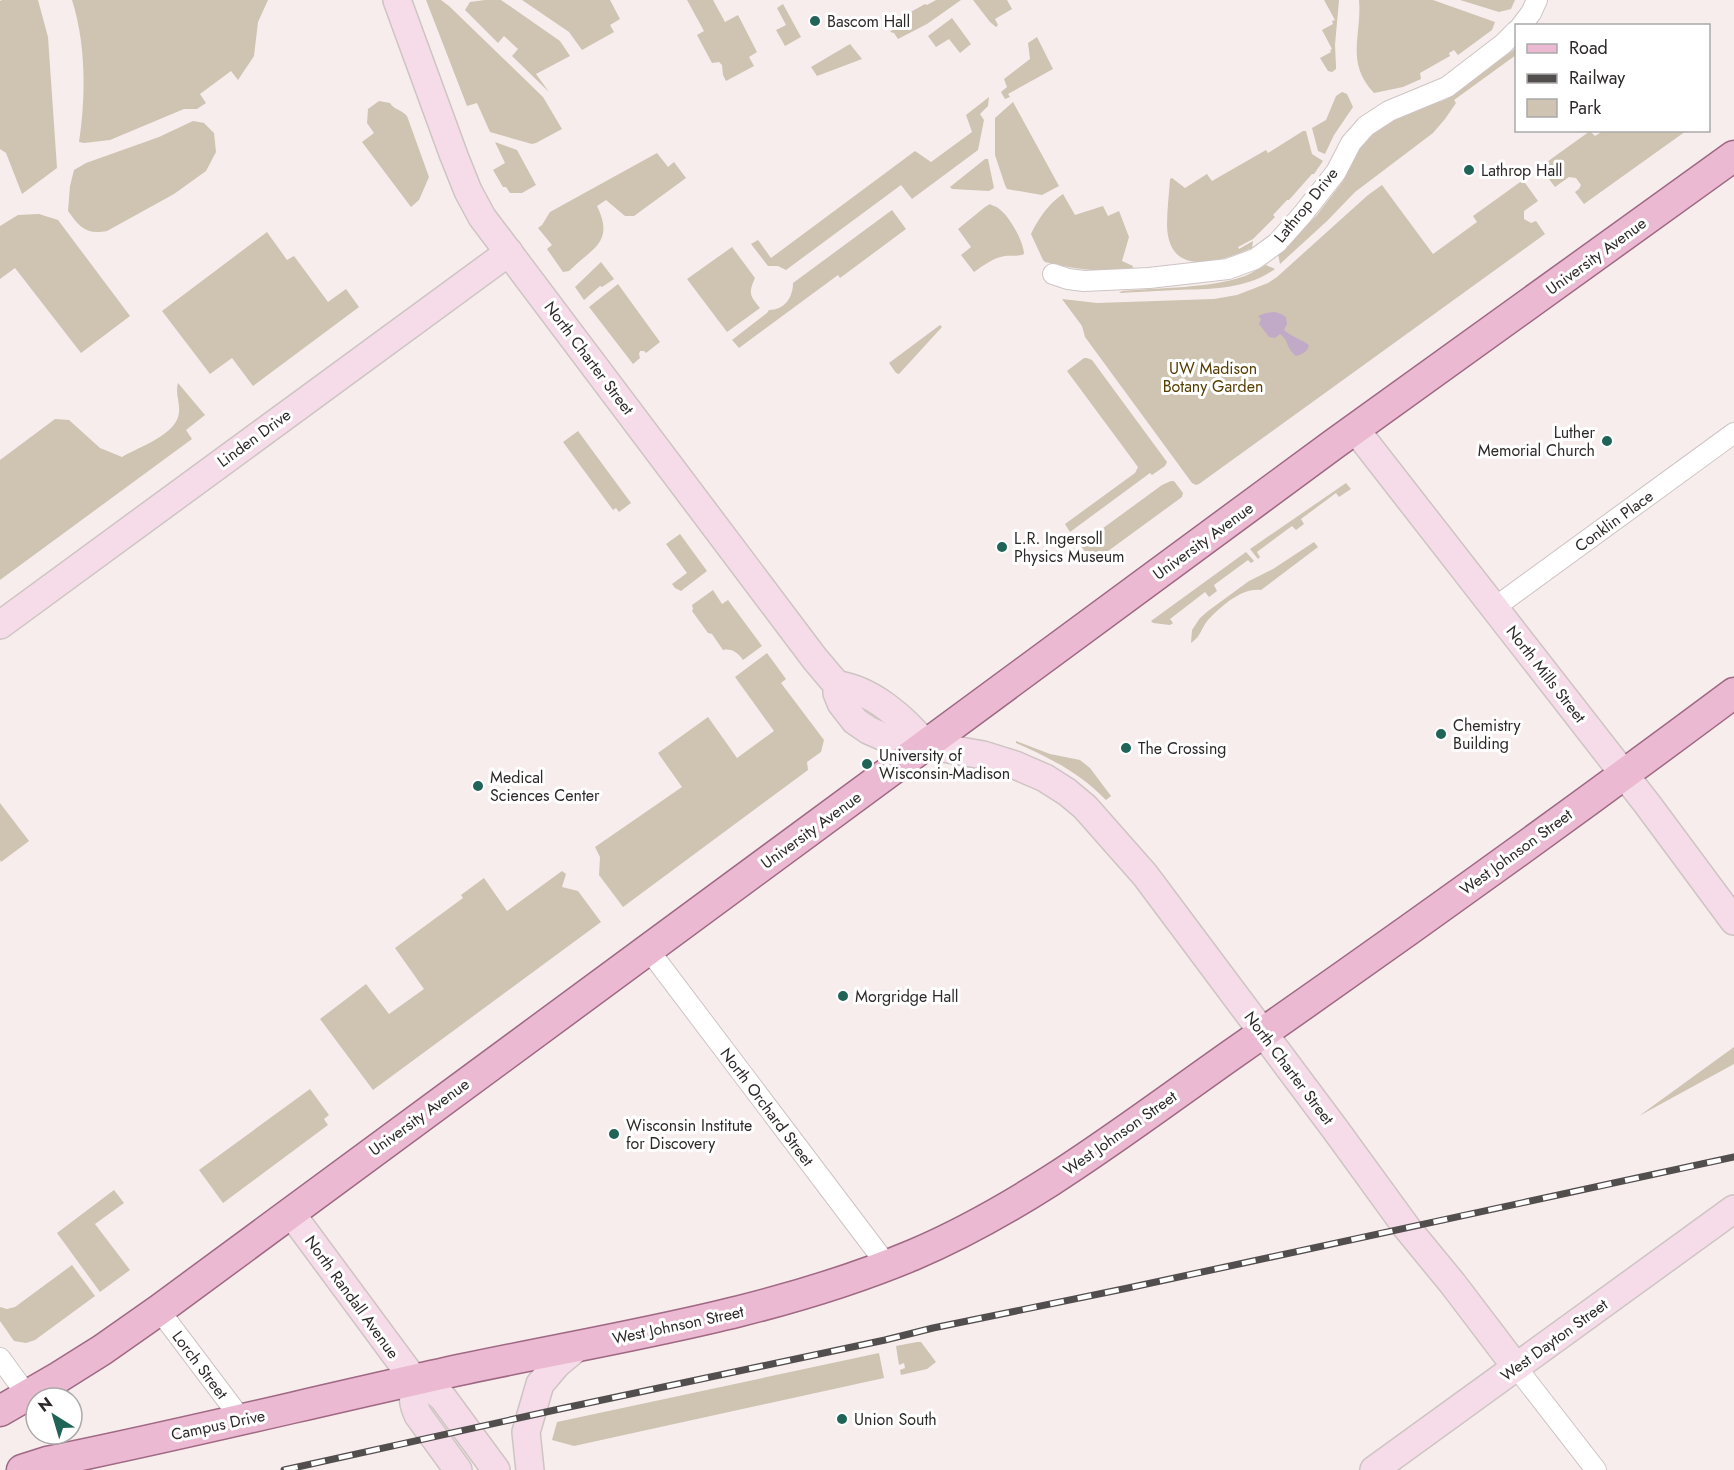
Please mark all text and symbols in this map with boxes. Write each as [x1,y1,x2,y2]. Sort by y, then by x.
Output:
place label: Bascom Hall [827,10,910,33]
marker: Bascom Hall [808,14,822,28]
legend [1515,24,1710,132]
text: Road [1569,35,1608,61]
text: Railway [1569,65,1625,91]
text: Park [1569,95,1601,121]
place label: Lathrop Hall [1481,159,1563,182]
street label: Lathrop Drive [1269,163,1343,247]
marker: Lathrop Hall [1462,163,1476,177]
street label: University Avenue [1541,212,1651,300]
street label: North Charter Street [539,296,639,420]
park label: UW Madison Botany Garden [1163,357,1263,398]
street label: Linden Drive [212,403,296,473]
place label: Luther Memorial Church [1478,421,1596,462]
marker: Luther Memorial Church [1600,434,1614,448]
street label: Conklin Place [1570,485,1658,557]
street label: University Avenue [1148,497,1258,585]
place label: L.R. Ingersoll Physics Museum [1014,527,1125,568]
marker: L.R. Ingersoll Physics Museum [995,540,1009,554]
street label: North Mills Street [1501,621,1591,728]
place label: Chemistry Building [1453,714,1521,755]
marker: Chemistry Building [1434,727,1448,741]
place label: The Crossing [1138,737,1226,760]
marker: The Crossing [1119,741,1133,755]
place label: University of Wisconsin-Madison [879,744,1010,785]
marker: University of Wisconsin-Madison [860,757,874,771]
place label: Medical Sciences Center [490,766,600,807]
marker: Medical Sciences Center [471,779,485,793]
street label: University Avenue [756,786,866,874]
street label: West Johnson Street [1455,803,1577,901]
place label: Morgridge Hall [855,985,959,1008]
marker: Morgridge Hall [836,989,850,1003]
street label: North Charter Street [1239,1006,1339,1130]
street label: North Orchard Street [715,1043,819,1171]
street label: University Avenue [364,1073,474,1161]
street label: West Johnson Street [1059,1085,1182,1181]
place label: Wisconsin Institute for Discovery [626,1114,752,1155]
marker: Wisconsin Institute for Discovery [607,1127,621,1141]
street label: North Randall Avenue [299,1231,405,1363]
street label: West Dayton Street [1496,1293,1612,1387]
street label: West Johnson Street [610,1300,746,1350]
street label: Lorch Street [167,1326,233,1404]
north arrow [24,1386,84,1446]
text: N [33,1391,57,1417]
street label: Campus Drive [169,1404,267,1446]
place label: Union South [854,1408,937,1431]
marker: Union South [835,1412,849,1426]

